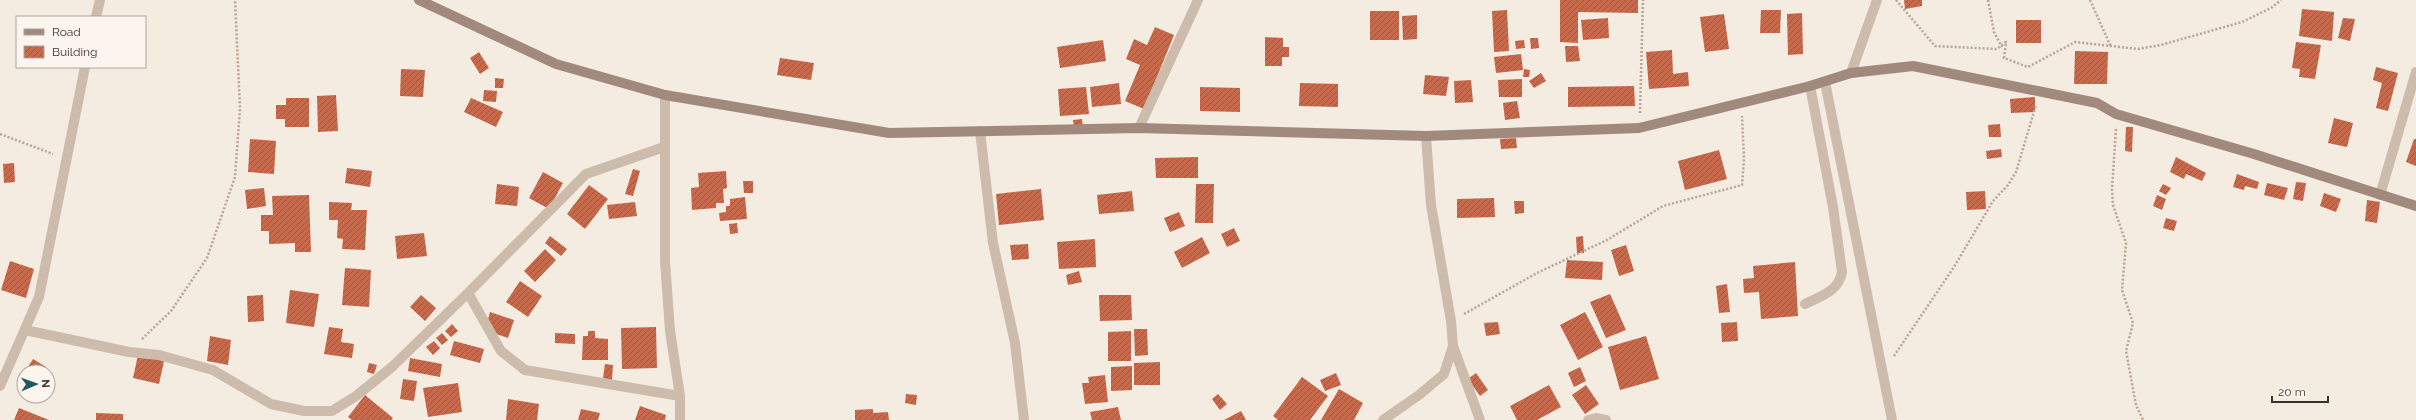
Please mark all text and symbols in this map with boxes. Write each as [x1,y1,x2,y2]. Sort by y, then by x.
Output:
legend [16,16,146,68]
text: Road [52,25,81,39]
text: Building [52,45,98,59]
north arrow [16,364,56,404]
scale bar [2272,378,2328,404]
text: N [39,379,52,388]
text: 20 m [2278,385,2306,399]

